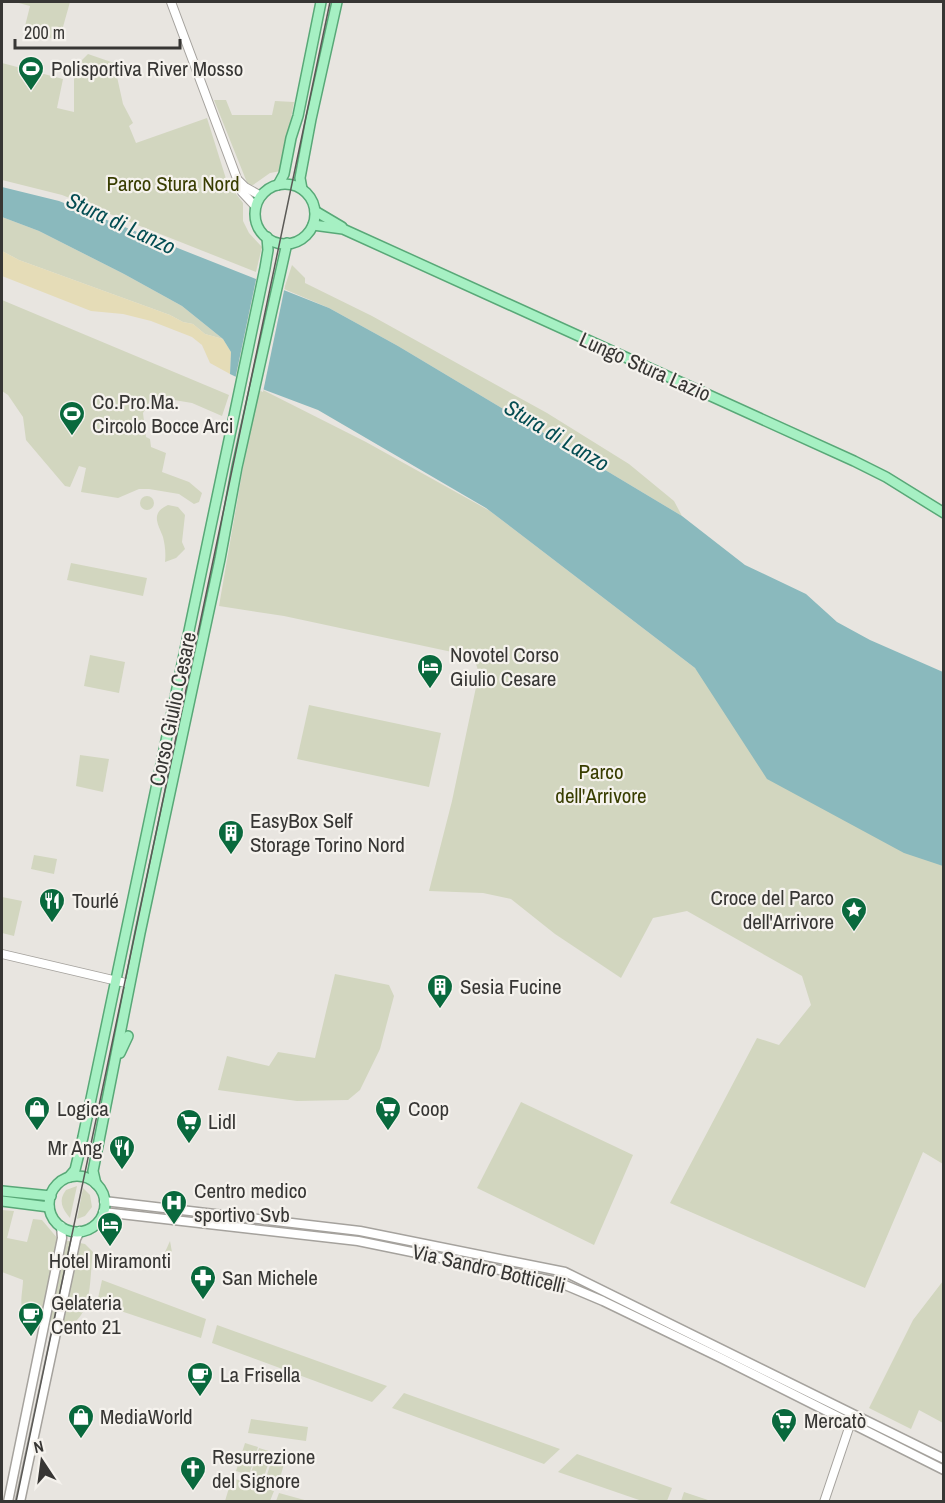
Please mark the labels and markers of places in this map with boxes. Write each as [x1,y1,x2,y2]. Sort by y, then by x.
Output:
sports icon: Polisportiva River Mosso [16,54,46,92]
place label: Polisportiva River Mosso [51,54,243,83]
place label: Co.Pro.Ma. Circolo Bocce Arci [92,387,234,440]
sports icon: Co.Pro.Ma. Circolo Bocce Arci [57,399,87,437]
place label: Novotel Corso Giulio Cesare [450,640,559,693]
hotel icon: Novotel Corso Giulio Cesare [415,652,445,690]
place label: EasyBox Self Storage Torino Nord [250,806,405,859]
building icon: EasyBox Self Storage Torino Nord [216,818,246,856]
place label: Croce del Parco dell'Arrivore [711,883,834,936]
restaurant icon: Tourlé [37,886,67,924]
place label: Tourlé [72,886,119,915]
place icon: Croce del Parco dell'Arrivore [839,895,869,933]
building icon: Sesia Fucine [425,972,455,1010]
place label: Sesia Fucine [460,972,561,1001]
shop icon: Logica [22,1094,52,1132]
place label: Logica [57,1094,109,1123]
supermarket icon: Coop [373,1094,403,1132]
place label: Coop [408,1094,449,1123]
supermarket icon: Lidl [174,1107,204,1145]
place label: Lidl [208,1107,236,1136]
place label: Mr Ang [47,1133,102,1162]
restaurant icon: Mr Ang [107,1133,137,1171]
place label: Centro medico sportivo Svb [194,1176,307,1229]
hospital icon: Centro medico sportivo Svb [159,1188,189,1226]
hotel icon: Hotel Miramonti [95,1210,125,1248]
place label: Hotel Miramonti [49,1246,171,1275]
pharmacy icon: San Michele [188,1263,218,1301]
place label: San Michele [222,1263,318,1292]
place label: Gelateria Cento 21 [51,1288,122,1341]
cafe icon: Gelateria Cento 21 [16,1300,46,1338]
cafe icon: La Frisella [185,1360,215,1398]
place label: La Frisella [220,1360,301,1389]
shop icon: MediaWorld [66,1402,96,1440]
place label: MediaWorld [100,1402,193,1431]
supermarket icon: Mercatò [769,1406,799,1444]
place label: Mercatò [804,1406,866,1435]
place label: Resurrezione del Signore [212,1442,315,1495]
church icon: Resurrezione del Signore [178,1454,208,1492]

